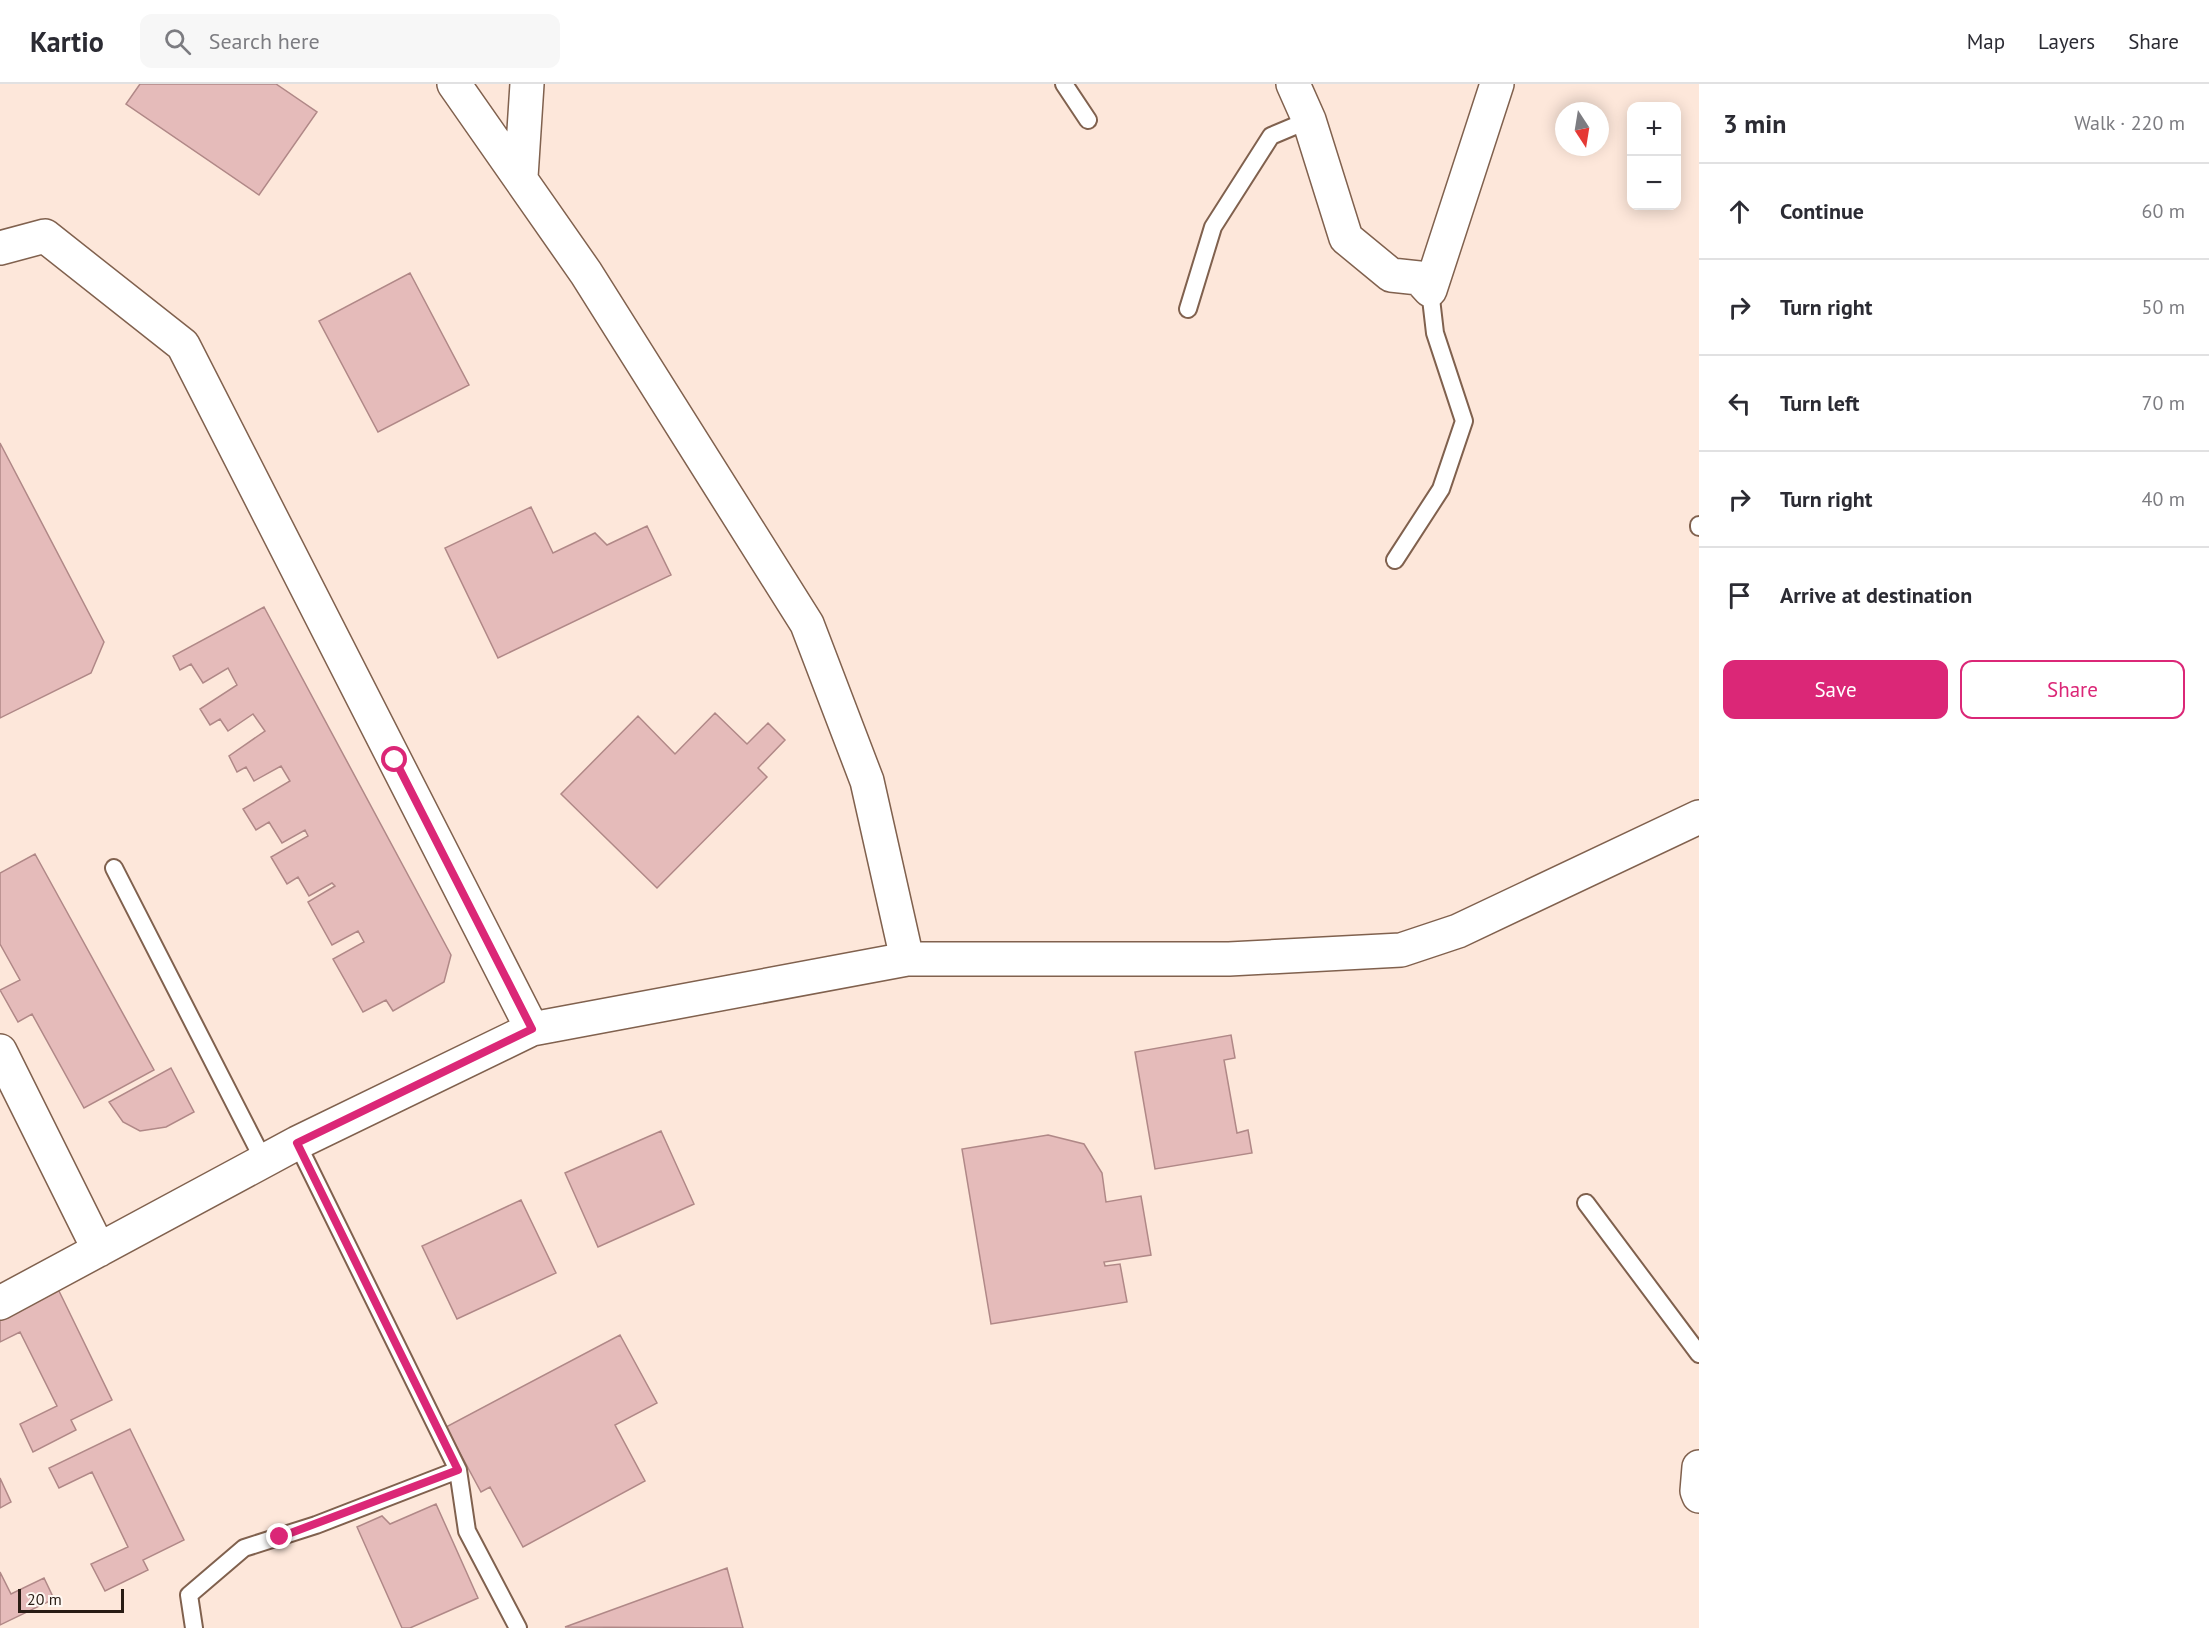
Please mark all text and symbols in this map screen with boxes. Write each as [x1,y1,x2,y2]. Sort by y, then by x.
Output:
search box [140,14,560,68]
text: Kartio [30,23,104,60]
icon: search [161,25,194,58]
text: Search here [209,27,320,55]
text: Map [1967,28,2005,55]
text: Layers [2038,28,2095,55]
text: Share [2128,28,2179,55]
north arrow [1555,102,1609,156]
map controls [1627,102,1681,210]
button: + [1627,102,1681,156]
text: 3 min [1723,107,1786,140]
text: Walk · 220 m [2074,110,2185,136]
button: − [1627,156,1681,210]
icon: ahead [1723,195,1756,228]
text: Continue [1780,197,1864,225]
text: 60 m [2142,198,2185,224]
icon: right [1723,291,1756,324]
text: Turn right [1780,293,1872,321]
text: 50 m [2142,294,2185,320]
icon: left [1723,387,1756,420]
text: Turn left [1780,389,1860,417]
text: 70 m [2142,390,2185,416]
icon: right [1723,483,1756,516]
text: Turn right [1780,485,1872,513]
text: 40 m [2142,486,2185,512]
icon: arrive [1723,579,1756,612]
text: Arrive at destination [1780,581,1972,609]
button: Save [1723,660,1948,719]
button: Share [1960,660,2185,719]
route start [381,746,407,772]
route end [266,1523,292,1549]
scale bar [18,1586,124,1614]
text: 20 m [27,1589,62,1609]

